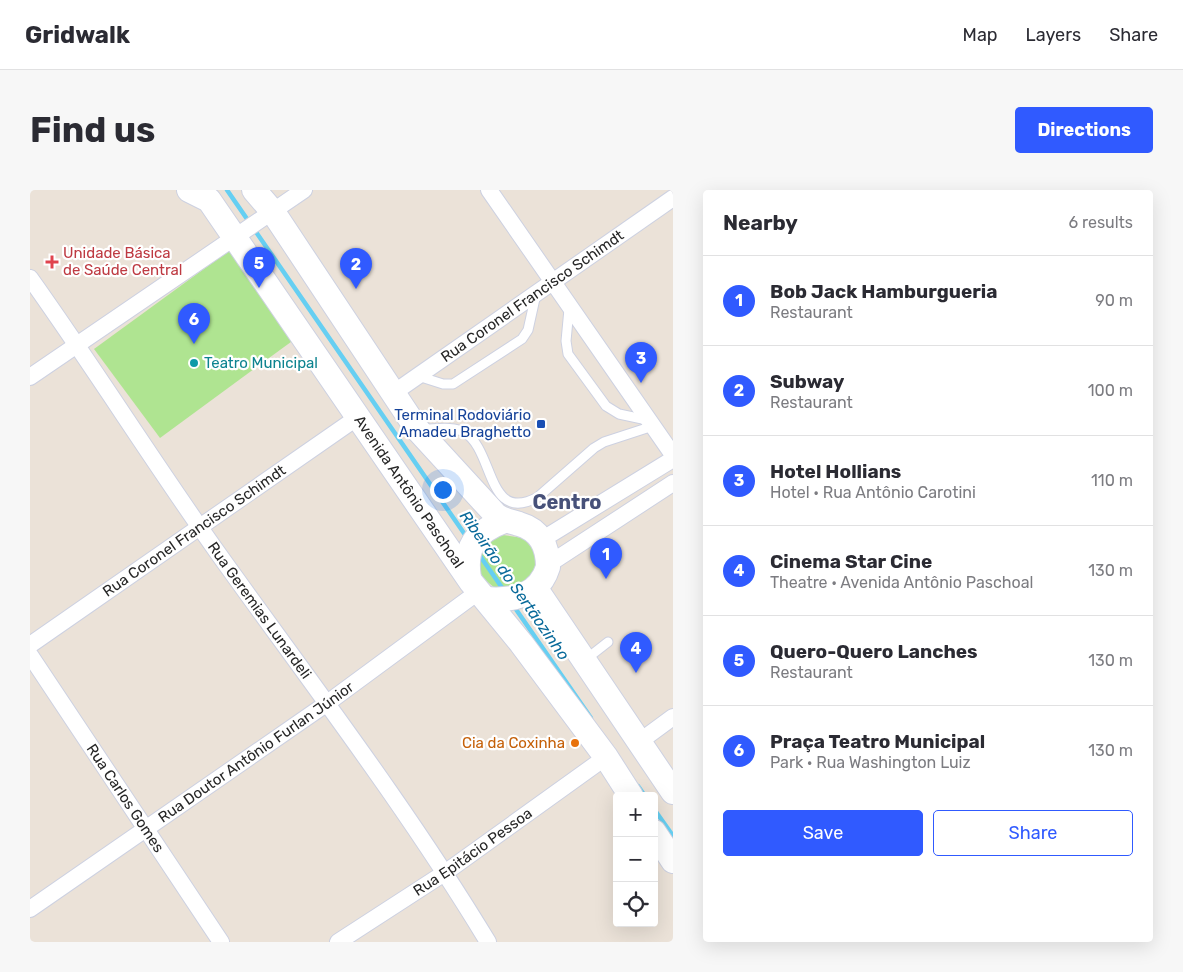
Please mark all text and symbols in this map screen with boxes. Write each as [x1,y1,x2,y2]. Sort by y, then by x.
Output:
text: Gridwalk [25,21,130,49]
text: Map [963,24,998,46]
text: Layers [1026,24,1081,46]
text: Share [1109,24,1158,46]
button: Directions [1015,107,1153,153]
text: Find us [30,109,155,151]
text: Nearby [723,210,798,235]
text: 6 results [1068,213,1133,232]
street label: Rua Coronel Francisco Schimdt [437,226,627,366]
place label: Unidade Básica de Saúde Central [63,244,182,279]
pin: 5 [243,247,275,288]
pin: 2 [340,248,372,289]
marker: Unidade Básica de Saúde Central [45,255,59,269]
text: Bob Jack Hamburgueria [770,280,997,303]
text: 1 [735,291,743,310]
text: 90 m [1095,291,1133,310]
pin: 6 [178,303,210,344]
text: Restaurant [770,303,853,322]
pin: 3 [625,342,657,383]
place label: Teatro Municipal [204,354,318,372]
marker: Teatro Municipal [188,357,200,369]
text: Subway [770,370,844,393]
text: 2 [734,381,744,400]
text: 100 m [1088,381,1133,400]
text: Restaurant [770,393,853,412]
place label: Terminal Rodoviário Amadeu Braghetto [394,406,531,441]
street label: Avenida Antônio Paschoal [350,412,468,571]
marker: Terminal Rodoviário Amadeu Braghetto [535,418,547,430]
text: Hotel Hollians [770,460,901,483]
street label: Rua Coronel Francisco Schimdt [99,461,289,601]
text: 3 [734,471,744,490]
text: 110 m [1091,471,1133,490]
your location [430,477,456,503]
text: Hotel · Rua Antônio Carotini [770,483,976,502]
district label: Centro [532,490,602,514]
water label: Ribeirão do Sertãozinho [456,507,573,664]
street label: Rua Geremias Lunardeli [204,538,315,682]
pin: 1 [590,538,622,579]
text: Cinema Star Cine [770,550,932,573]
text: 4 [734,561,744,580]
text: 130 m [1088,561,1133,580]
text: Theatre · Avenida Antônio Paschoal [770,573,1033,592]
pin: 4 [620,632,652,673]
text: Quero-Quero Lanches [770,640,978,663]
text: 5 [734,651,744,670]
text: 130 m [1088,651,1133,670]
text: Restaurant [770,663,853,682]
street label: Rua Doutor Antônio Furlan Júnior [155,678,357,826]
text: Praça Teatro Municipal [770,730,985,753]
place label: Cia da Coxinha [462,734,565,752]
marker: Cia da Coxinha [569,737,581,749]
street label: Rua Carlos Gomes [83,740,168,856]
text: 6 [734,741,744,760]
text: 130 m [1088,741,1133,760]
text: Park · Rua Washington Luiz [770,753,971,772]
map controls [613,792,658,927]
button: + [613,792,658,837]
street label: Rua Epitácio Pessoa [410,804,536,900]
button: Save [723,810,923,856]
button: Share [933,810,1133,856]
button: − [613,837,658,882]
button: locate [613,882,658,927]

